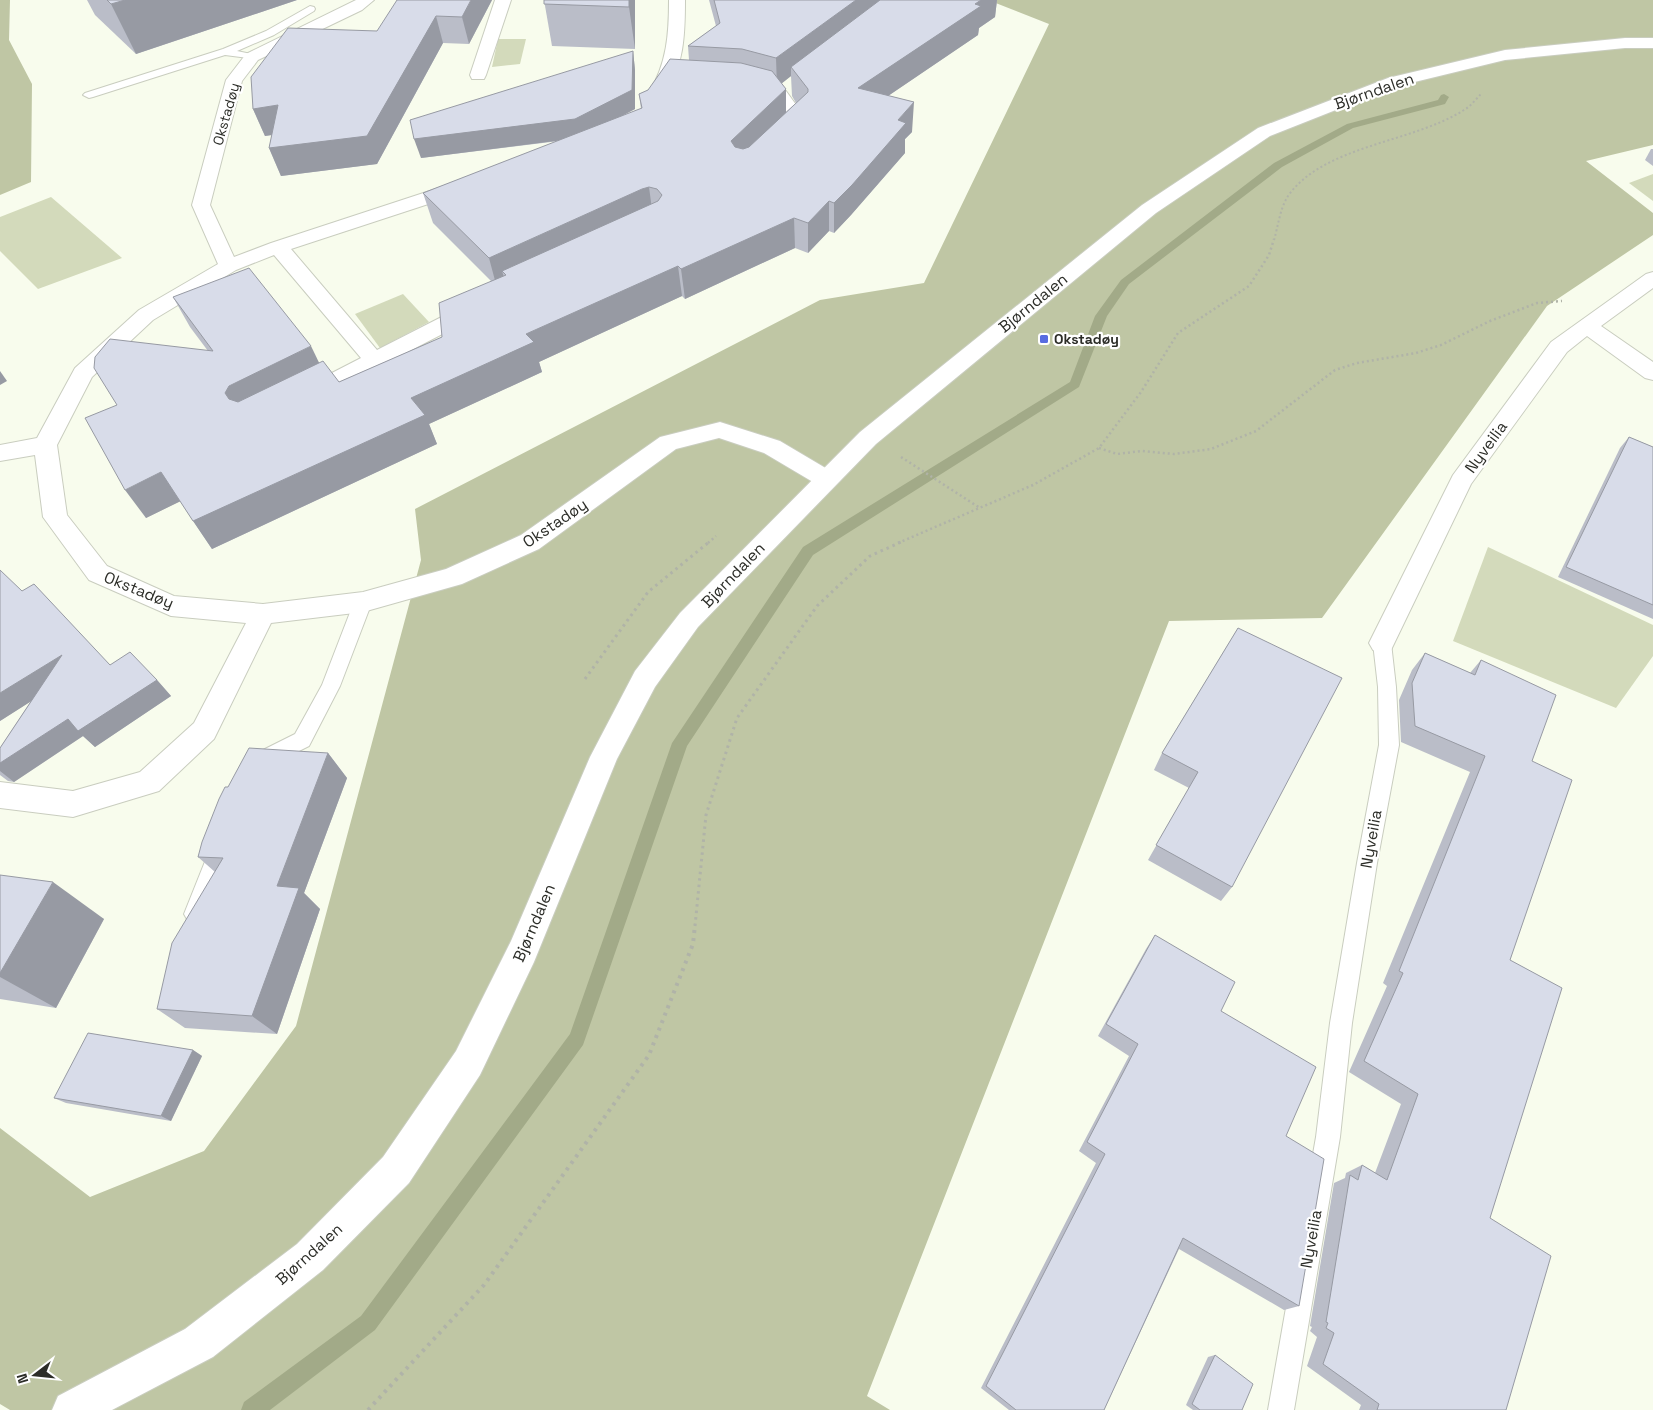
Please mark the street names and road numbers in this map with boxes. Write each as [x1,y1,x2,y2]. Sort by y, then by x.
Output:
street label: Bjørndalen [1331,68,1417,114]
street label: Okstadøy [208,81,244,147]
street label: Bjørndalen [994,269,1072,337]
street label: Nyveilia [1460,417,1512,477]
street label: Okstadøy [519,494,591,552]
street label: Bjørndalen [697,538,769,612]
street label: Okstadøy [101,566,177,614]
street label: Nyveilia [1356,808,1386,870]
street label: Bjørndalen [508,881,560,965]
street label: Nyveilia [1296,1208,1326,1270]
street label: Bjørndalen [271,1218,347,1290]

